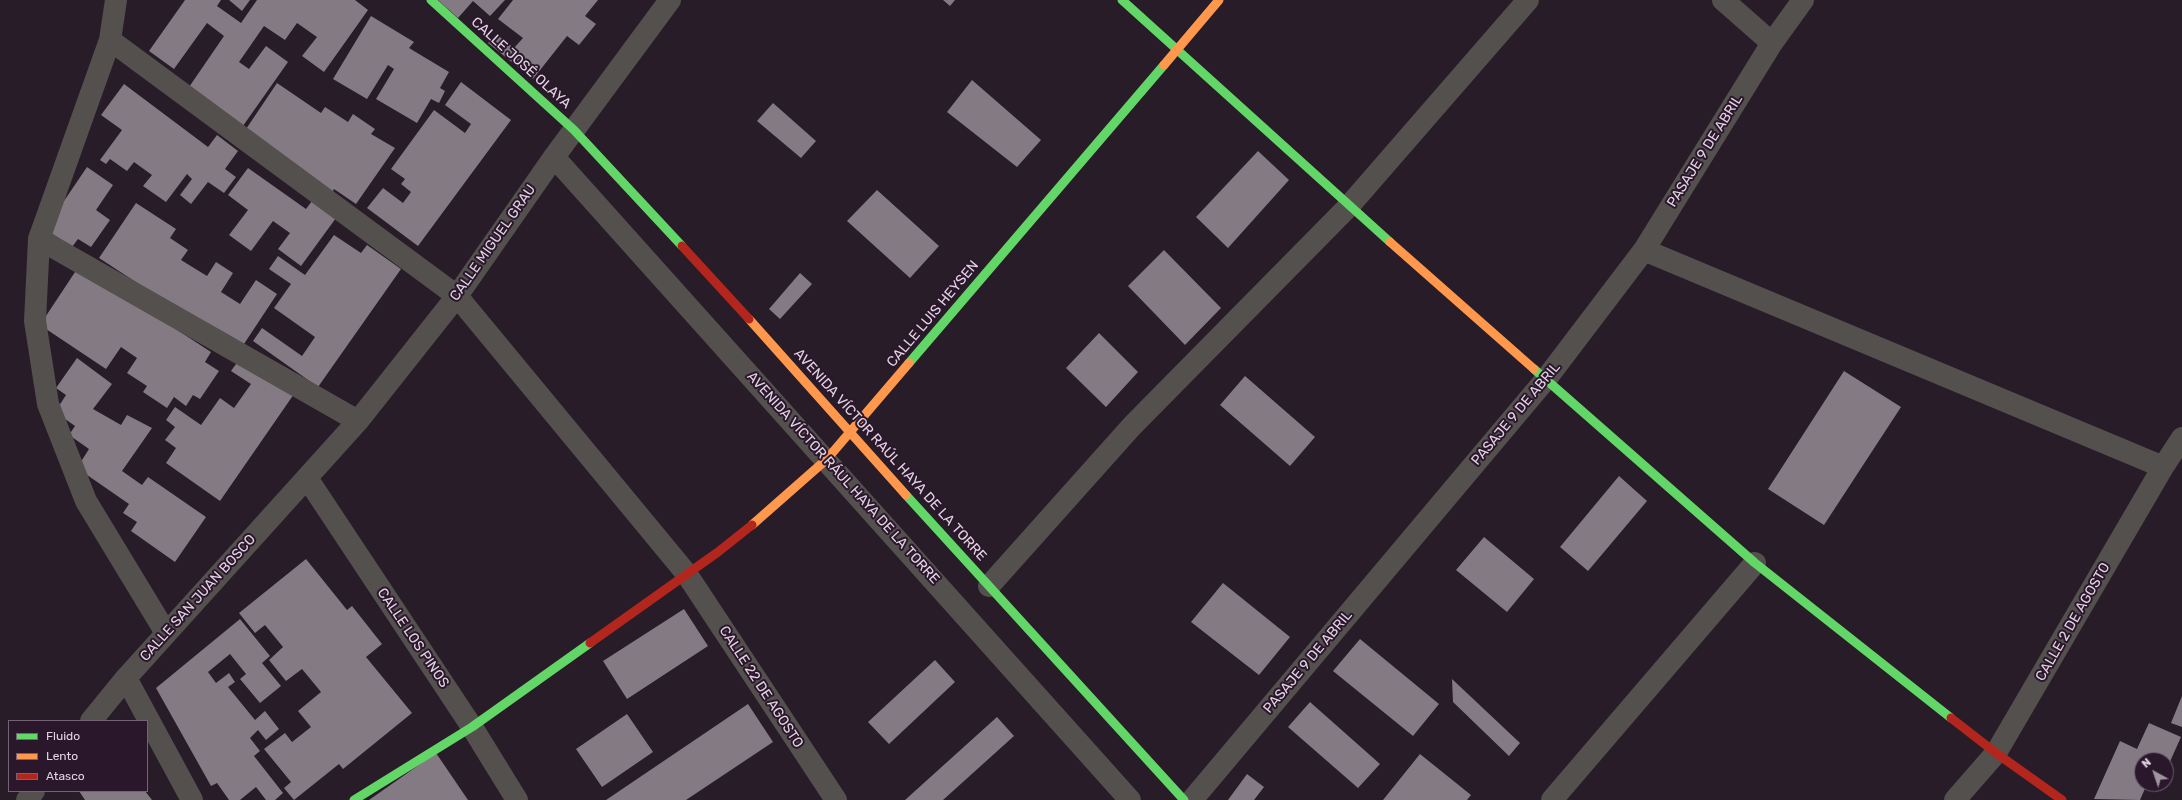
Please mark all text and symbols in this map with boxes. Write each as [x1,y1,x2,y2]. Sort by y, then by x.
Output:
street label: CALLE JOSÉ OLAYA [468,14,574,112]
street label: PASAJE 9 DE ABRIL [1664,92,1746,210]
street label: CALLE MIGUEL GRAU [447,182,539,304]
street label: CALLE LUIS HEYSEN [884,257,982,371]
street label: AVENIDA VÍCTOR RAÚL HAYA DE LA TORRE [790,345,990,565]
street label: PASAJE 9 DE ABRIL [1468,359,1564,469]
street label: AVENIDA VÍCTOR RÁUL HAYA DE LA TORRE [743,368,943,588]
street label: CALLE SAN JUAN BOSCO [137,531,259,665]
street label: CALLE 2 DE AGOSTO [2032,560,2114,684]
street label: CALLE LOS PINOS [374,585,452,691]
street label: PASAJE 9 DE ABRIL [1260,607,1356,717]
street label: CALLE 22 DE AGOSTO [715,623,807,751]
legend [8,720,148,792]
text: Fluido [46,729,80,743]
text: Lento [46,749,78,763]
north arrow [2134,752,2174,792]
text: N [2139,756,2154,771]
text: Atasco [46,769,85,783]

